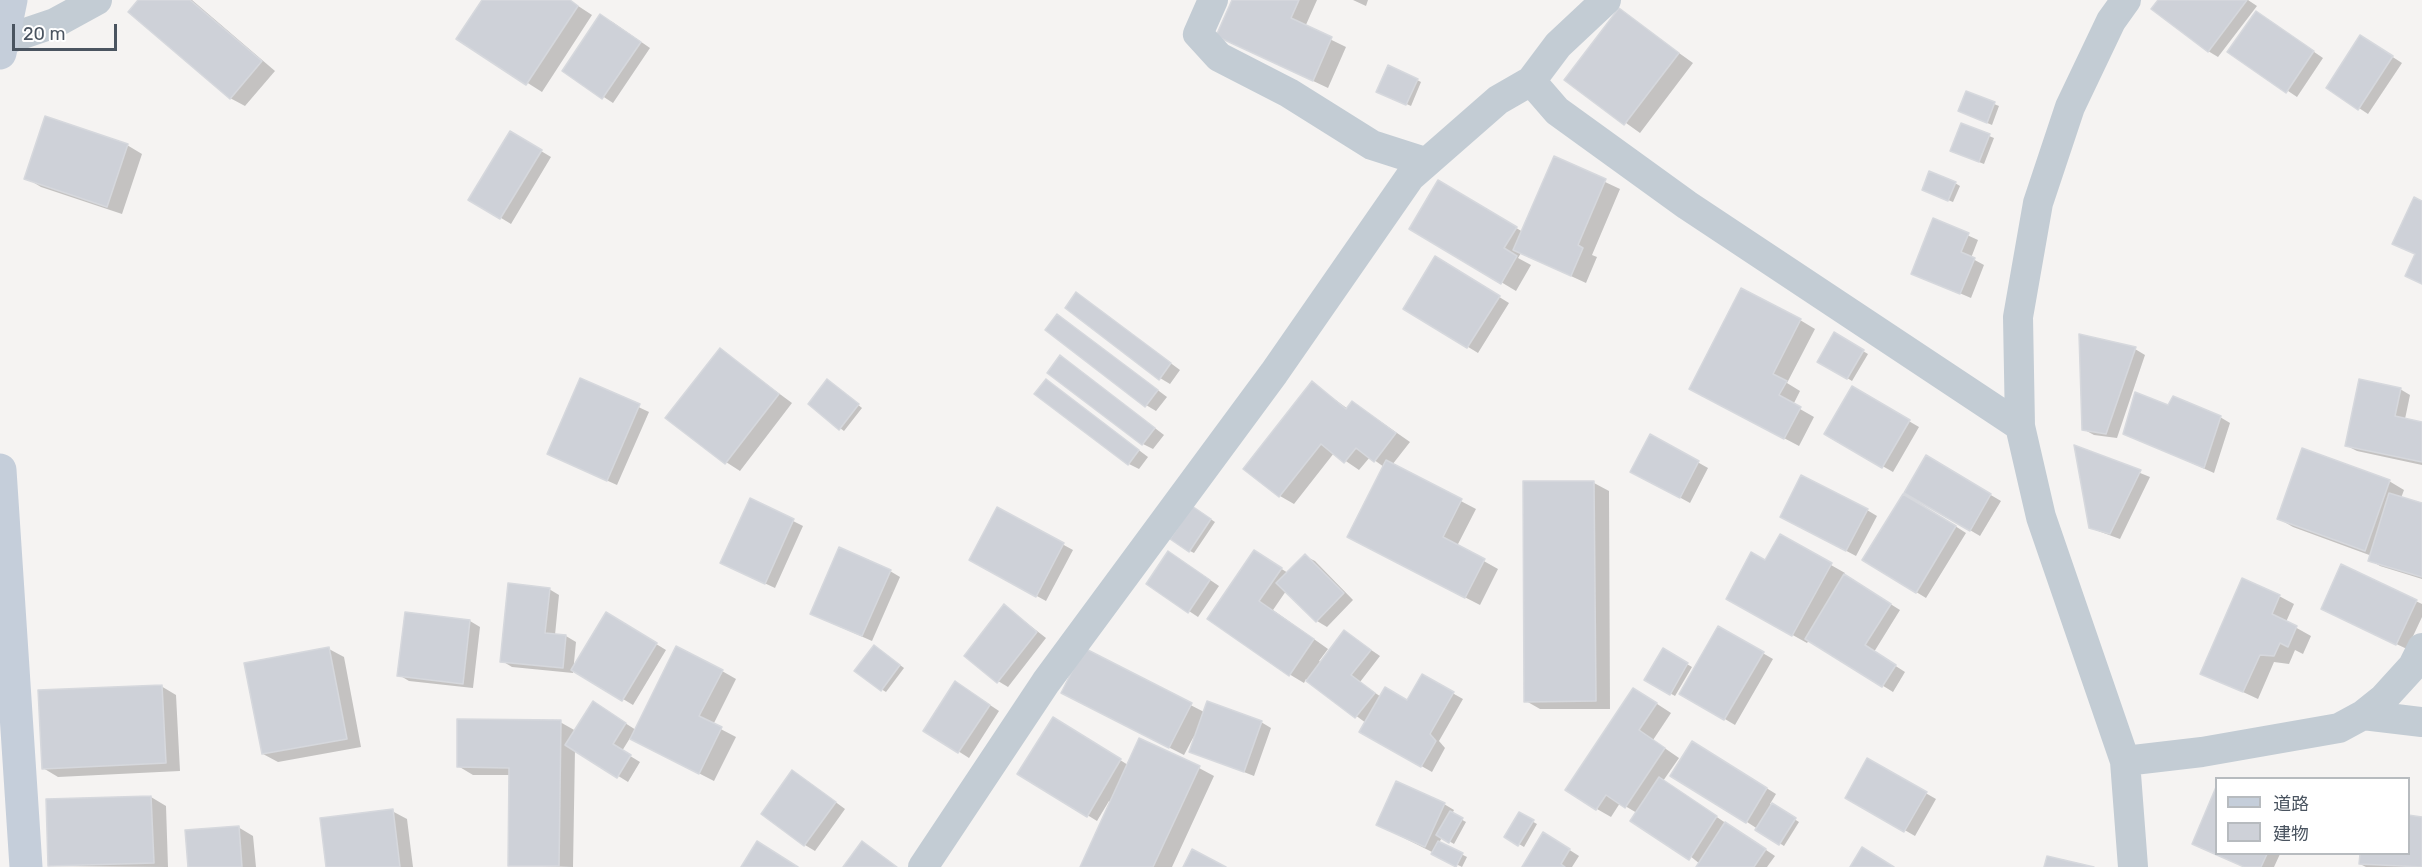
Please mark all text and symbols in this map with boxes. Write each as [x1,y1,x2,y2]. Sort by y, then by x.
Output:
scale bar [15,12,120,50]
text: 20 m [23,23,65,45]
legend [2215,777,2410,855]
text: 道路 [2273,793,2309,815]
text: 建物 [2273,823,2309,845]

